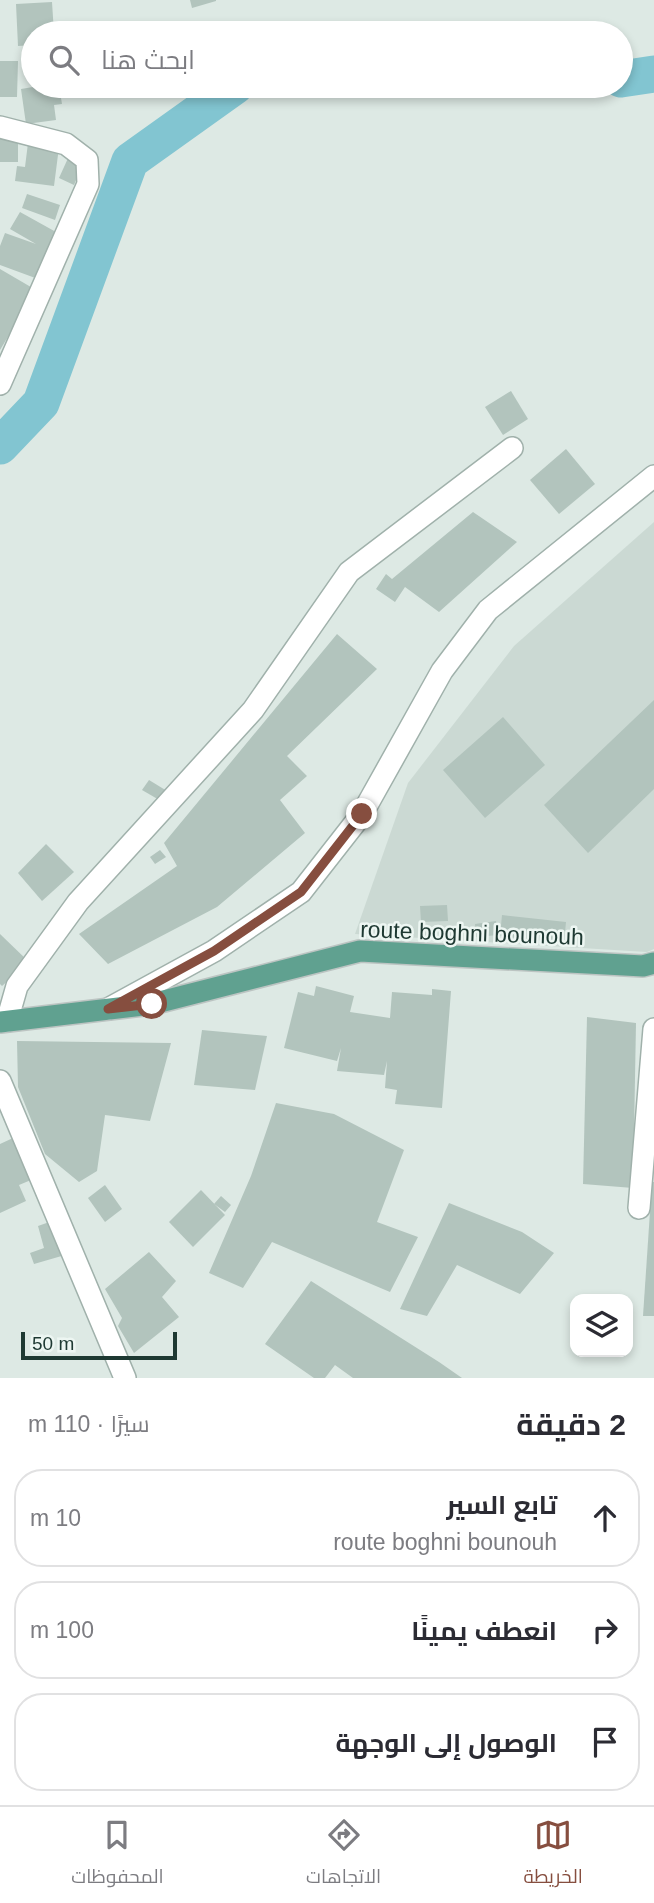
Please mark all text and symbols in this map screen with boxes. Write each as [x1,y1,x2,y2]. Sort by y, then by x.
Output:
search box [21,21,633,98]
icon: search [45,41,83,79]
text: ابحث هنا [101,45,195,75]
route end [346,798,377,829]
street label: route boghni bounouh [360,916,584,950]
route start [136,988,167,1019]
map controls [570,1294,633,1357]
button: layers [570,1294,633,1357]
scale bar [21,1329,177,1361]
text: 50 m [32,1333,74,1354]
text: 2 دقيقة [516,1408,626,1441]
text: سيرًا · 110 m [28,1411,150,1437]
text: تابع السير [446,1490,557,1520]
icon: ahead [586,1499,624,1537]
text: 10 m [30,1505,81,1531]
text: route boghni bounouh [333,1529,557,1555]
icon: right [586,1611,624,1649]
text: انعطف يمينًا [411,1616,557,1646]
text: 100 m [30,1617,94,1643]
icon: arrive [586,1723,624,1761]
text: الوصول إلى الوجهة [335,1728,557,1758]
tab: المحفوظات [71,1816,164,1894]
tab: الاتجاهات [306,1816,381,1894]
tab: الخريطة [524,1816,583,1894]

